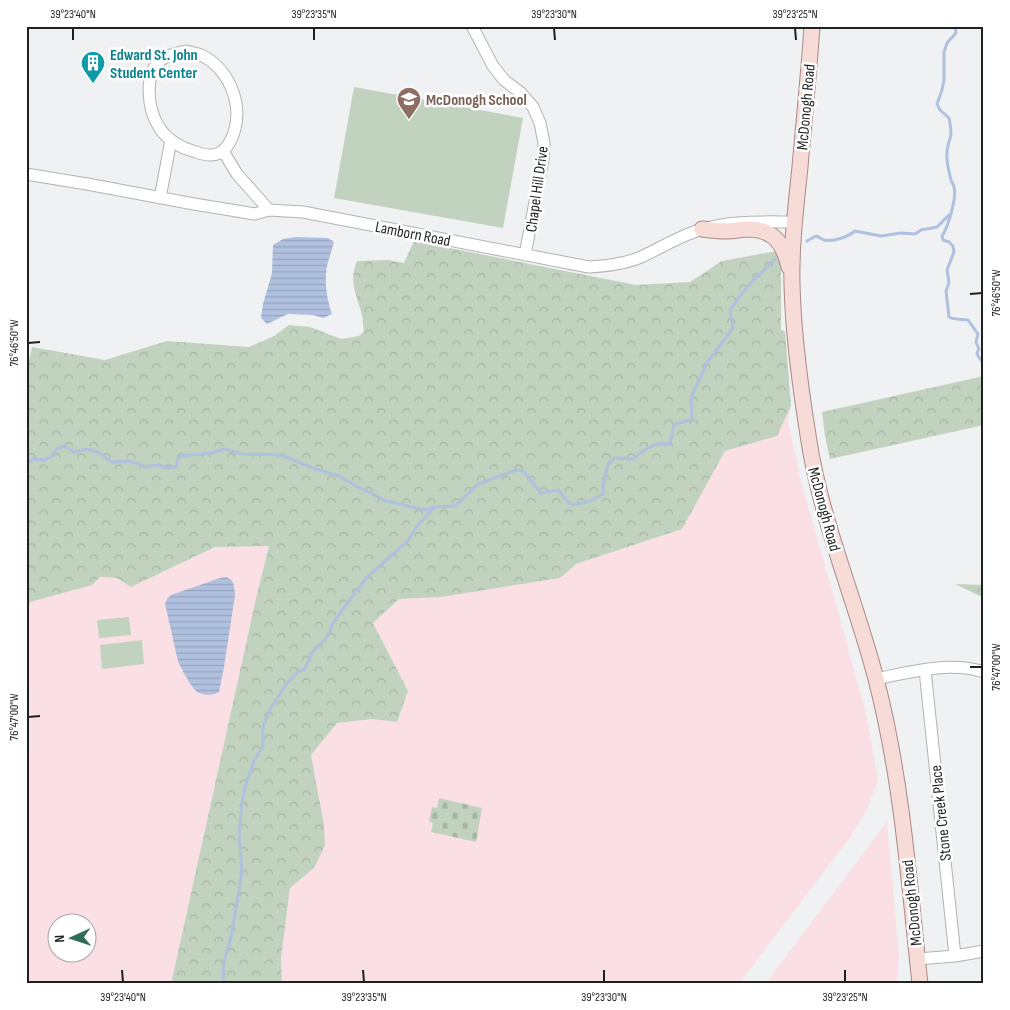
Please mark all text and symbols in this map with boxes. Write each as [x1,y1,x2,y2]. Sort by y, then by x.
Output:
text: 39°23'40"N [50,7,96,22]
text: 39°23'35"N [291,7,337,22]
text: 39°23'30"N [531,7,577,22]
text: 39°23'25"N [772,7,818,22]
place label: Edward St. John Student Center [110,46,198,83]
building icon: Edward St. John Student Center [80,50,106,84]
street label: McDonogh Road [793,63,820,151]
school or university icon: McDonogh School [396,86,422,120]
place label: McDonogh School [426,91,527,110]
street label: Chapel Hill Drive [522,145,553,234]
street label: Lamborn Road [373,218,452,251]
text: 76°46'50"W [989,269,1004,316]
text: 76°46'50"W [7,319,22,366]
street label: McDonogh Road [803,465,844,554]
text: 76°47'00"W [989,643,1004,691]
text: 76°47'00"W [7,693,22,741]
street label: Stone Creek Place [927,764,956,862]
street label: McDonogh Road [899,859,926,947]
north arrow [48,912,98,962]
text: N [51,934,68,943]
text: 39°23'40"N [100,990,146,1005]
text: 39°23'35"N [341,990,387,1005]
text: 39°23'30"N [581,990,627,1005]
text: 39°23'25"N [822,990,868,1005]

